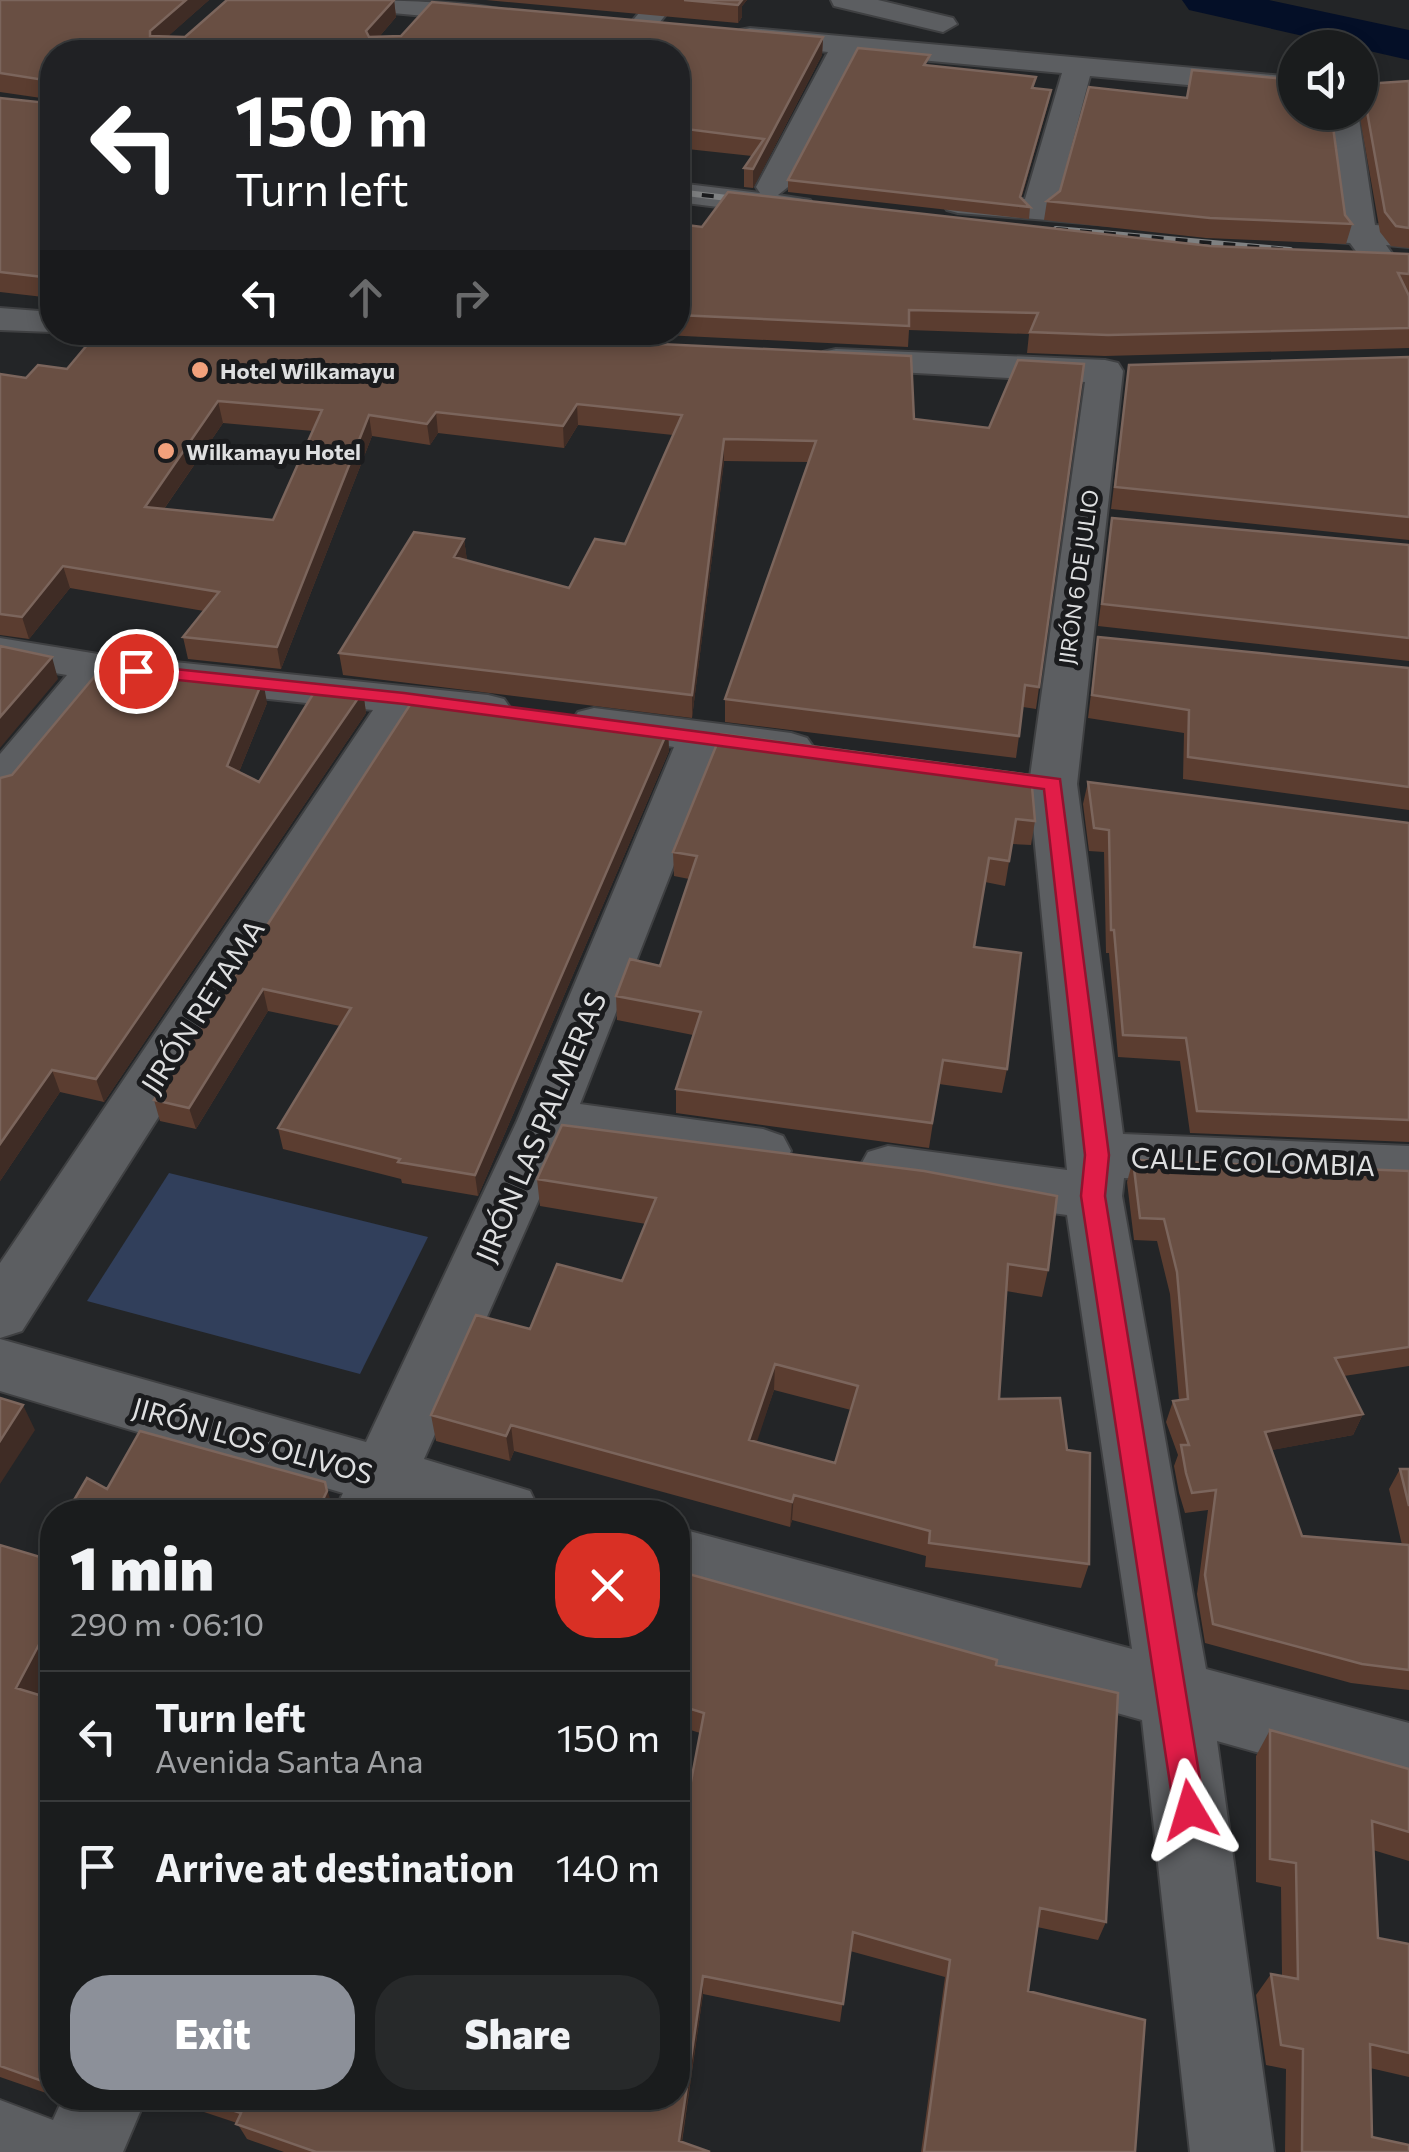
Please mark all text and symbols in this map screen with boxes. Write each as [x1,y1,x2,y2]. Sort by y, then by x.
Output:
map controls [1278,30,1378,130]
button: sound [1278,30,1378,130]
text: 150 m [235,75,428,160]
icon: left [70,80,200,210]
text: Turn left [235,160,409,215]
icon: left [233,270,288,325]
icon: ahead [338,270,393,325]
icon: right [443,270,498,325]
place label: Hotel Wilkamayu [220,357,395,384]
marker: Hotel Wilkamayu [189,359,211,381]
place label: Wilkamayu Hotel [186,438,361,465]
marker: Wilkamayu Hotel [155,440,177,462]
street label: JIRÓN 6 DE JULIO [1052,488,1104,666]
pin [94,629,179,714]
icon: arrive [109,644,164,699]
street label: JIRÓN RETAMA [133,913,271,1099]
street label: JIRÓN LAS PALMERAS [468,987,612,1267]
street label: CALLE COLOMBIA [1130,1140,1376,1182]
street label: JIRÓN LOS OLIVOS [129,1389,377,1491]
text: 1 min [70,1529,214,1602]
button: close [555,1533,660,1638]
text: 290 m · 06:10 [70,1603,264,1643]
text: Turn left [155,1693,306,1740]
icon: left [70,1709,125,1764]
text: 150 m [557,1713,660,1760]
text: Avenida Santa Ana [155,1740,423,1780]
position arrow [1138,1758,1242,1862]
icon: arrive [70,1839,125,1894]
text: Arrive at destination [155,1843,514,1890]
text: 140 m [556,1843,660,1890]
button: Exit [70,1975,355,2090]
button: Share [375,1975,660,2090]

